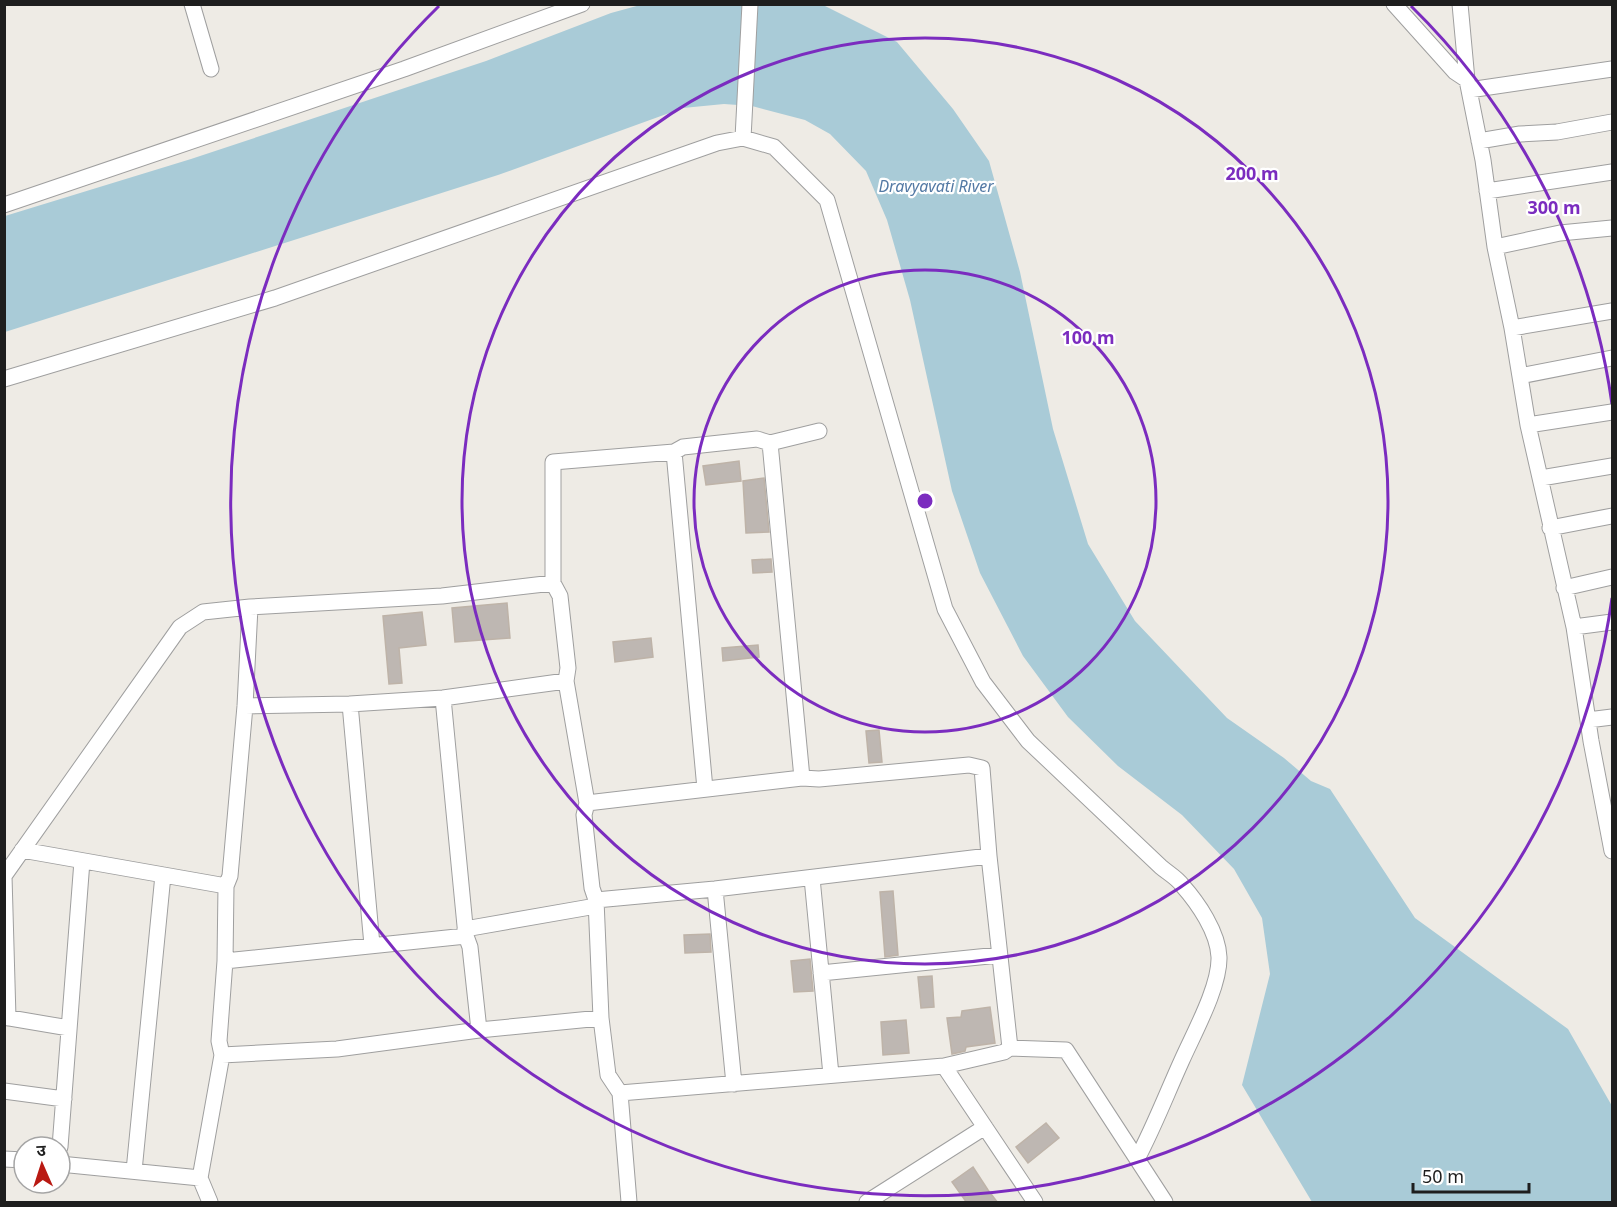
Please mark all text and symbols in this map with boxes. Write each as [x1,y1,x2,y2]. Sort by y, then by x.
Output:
text: 200 m [1225,161,1279,185]
water label: Dravyavati River [878,175,994,197]
text: 300 m [1527,195,1581,219]
text: 100 m [1061,325,1115,349]
centre of rings [915,491,935,511]
north arrow [12,1135,72,1195]
text: उ [36,1139,47,1161]
scale bar [1413,1156,1528,1194]
text: 50 m [1422,1164,1464,1188]

